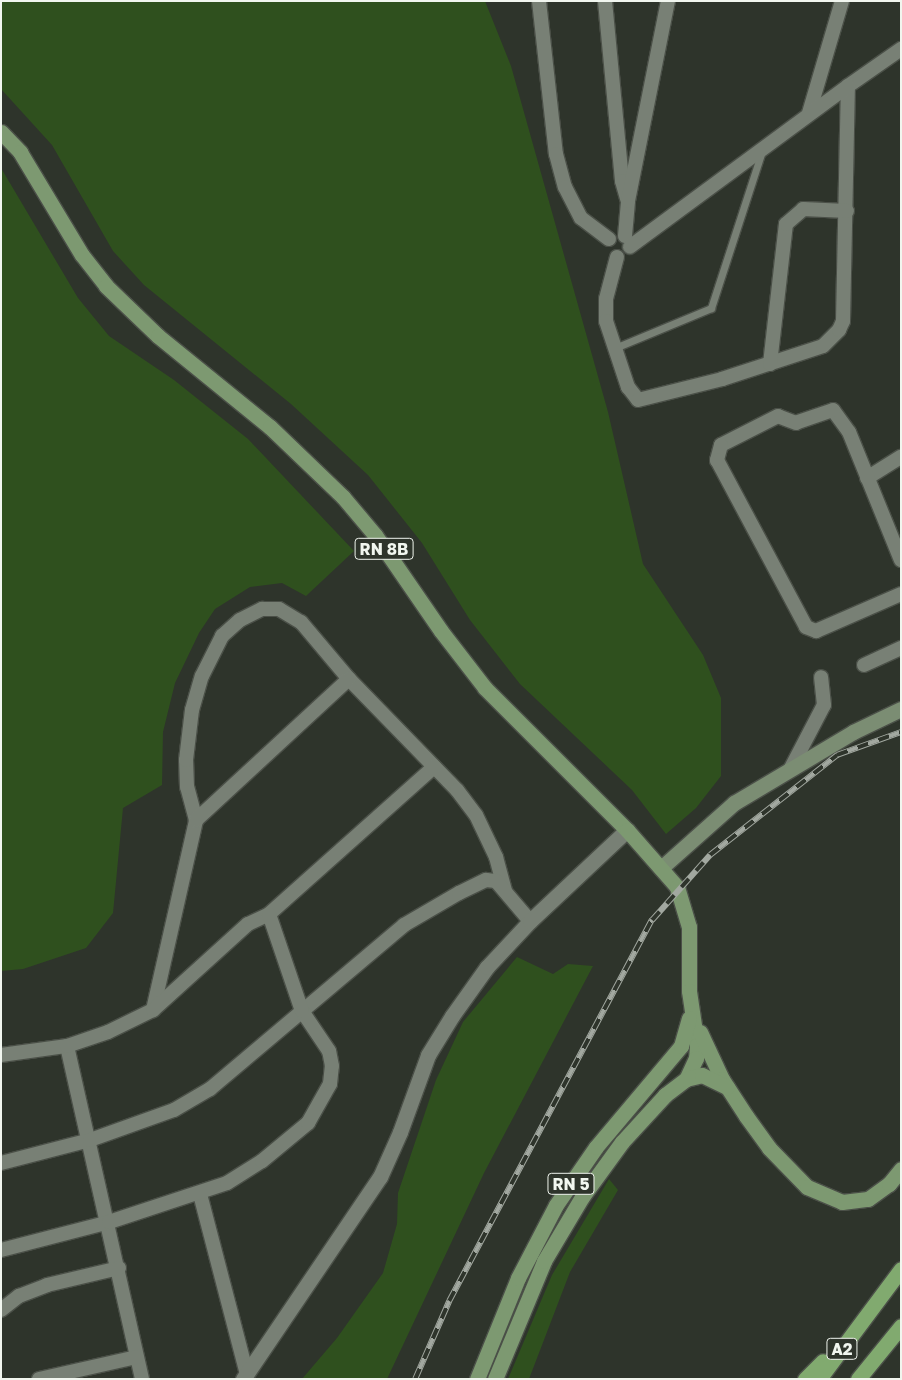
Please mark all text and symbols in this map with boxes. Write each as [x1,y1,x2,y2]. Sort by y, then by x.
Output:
road number: RN 8B [354,536,414,562]
road number: RN 5 [547,1170,595,1198]
road number: A2 [826,1336,858,1362]

